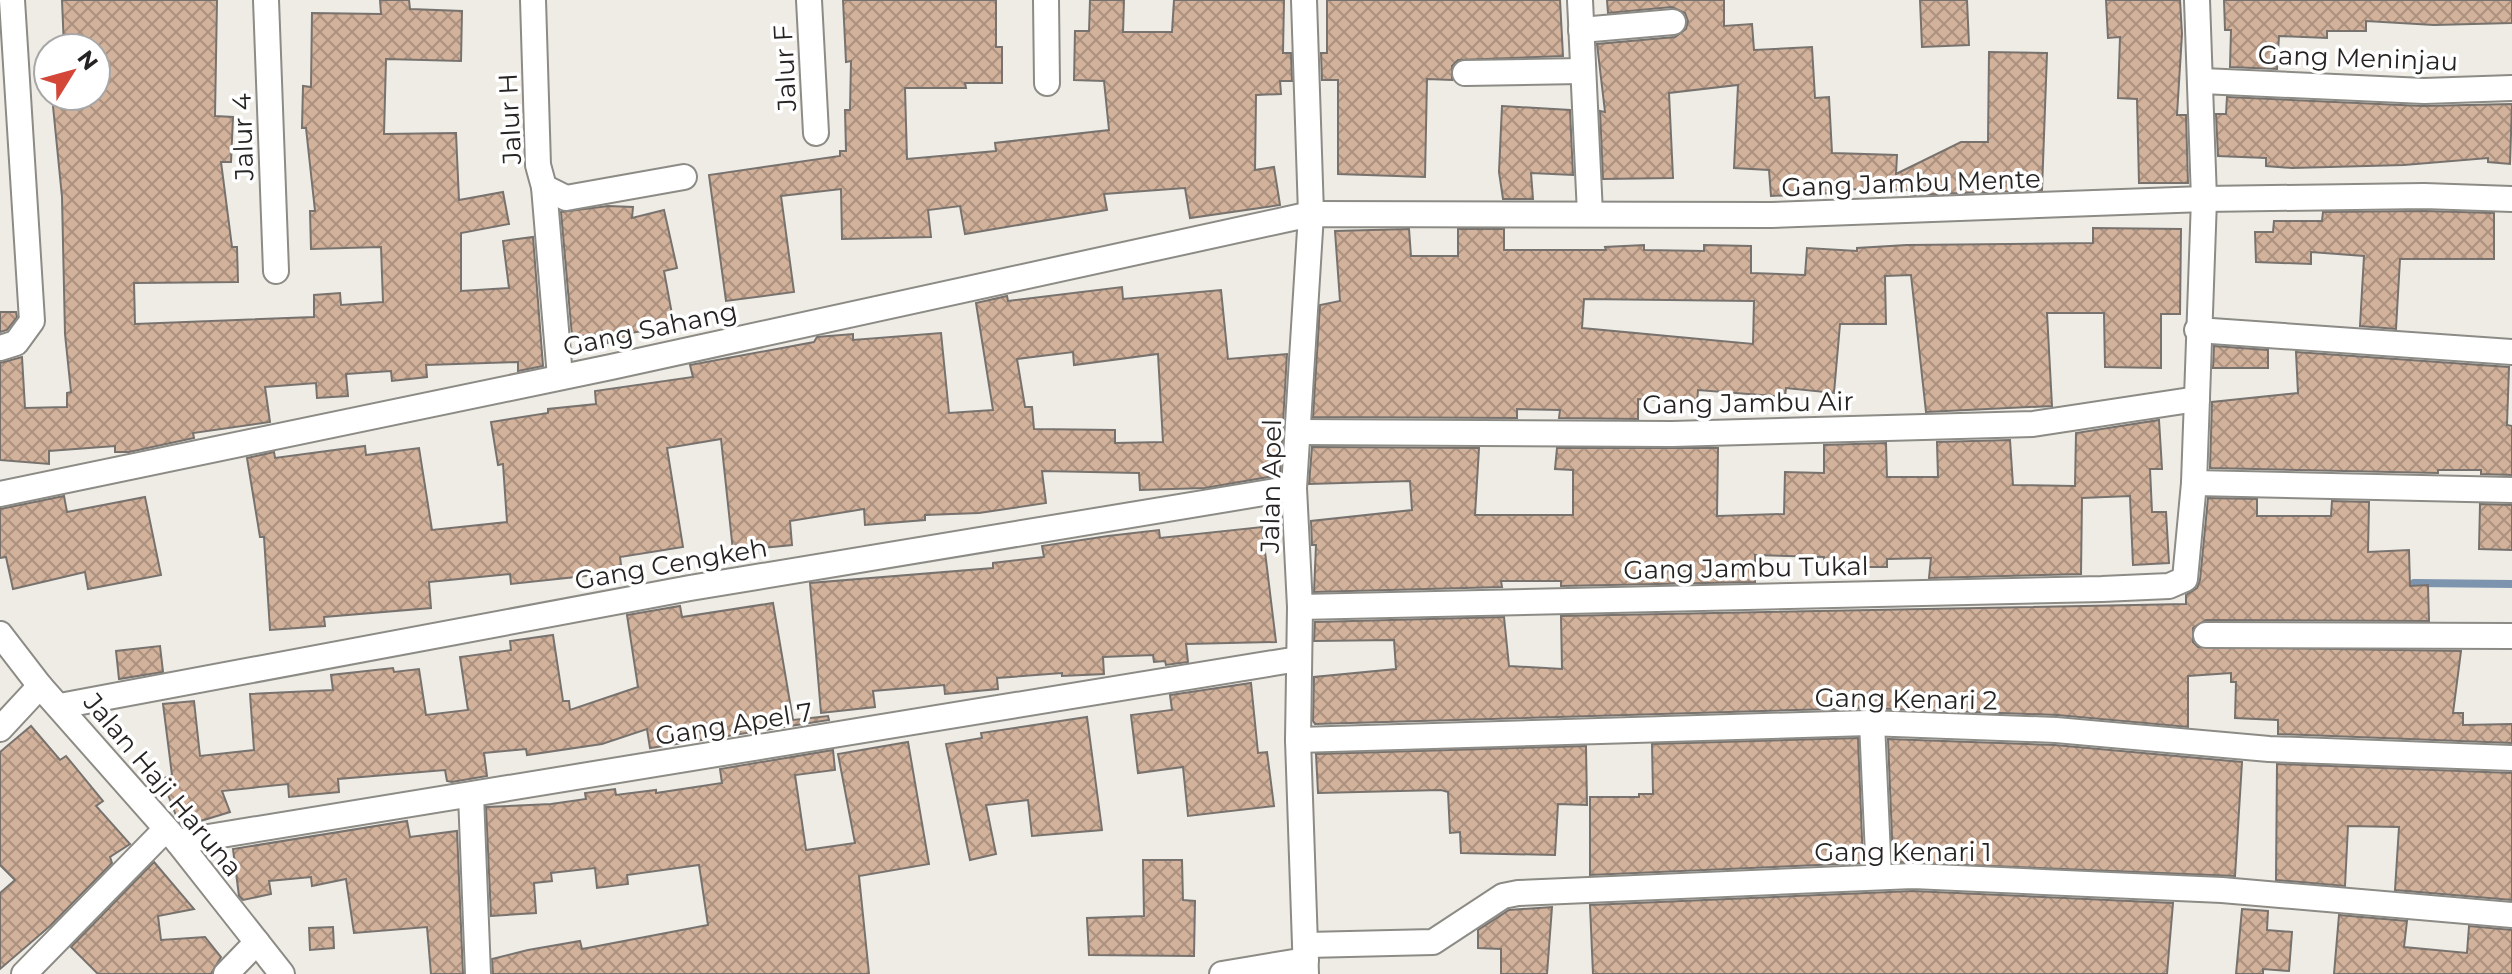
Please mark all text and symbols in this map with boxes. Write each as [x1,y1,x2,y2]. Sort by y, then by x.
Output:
street label: Jalur F [767,24,803,113]
north arrow [32,32,112,112]
street label: Gang Meninjau [2257,39,2459,77]
text: N [71,45,104,75]
street label: Jalur H [492,73,528,166]
street label: Jalur 4 [225,93,261,182]
street label: Gang Jambu Mente [1781,162,2041,204]
street label: Gang Sahang [560,295,740,363]
street label: Gang Jambu Air [1642,385,1854,421]
street label: Jalan Apel [1254,419,1288,554]
street label: Gang Cengkeh [572,531,770,597]
street label: Gang Jambu Tukal [1623,550,1869,586]
street label: Gang Kenari 2 [1814,681,1998,717]
street label: Jalan Haji Haruna [76,686,249,883]
street label: Gang Apel 7 [653,696,815,752]
street label: Gang Kenari 1 [1814,836,1992,868]

